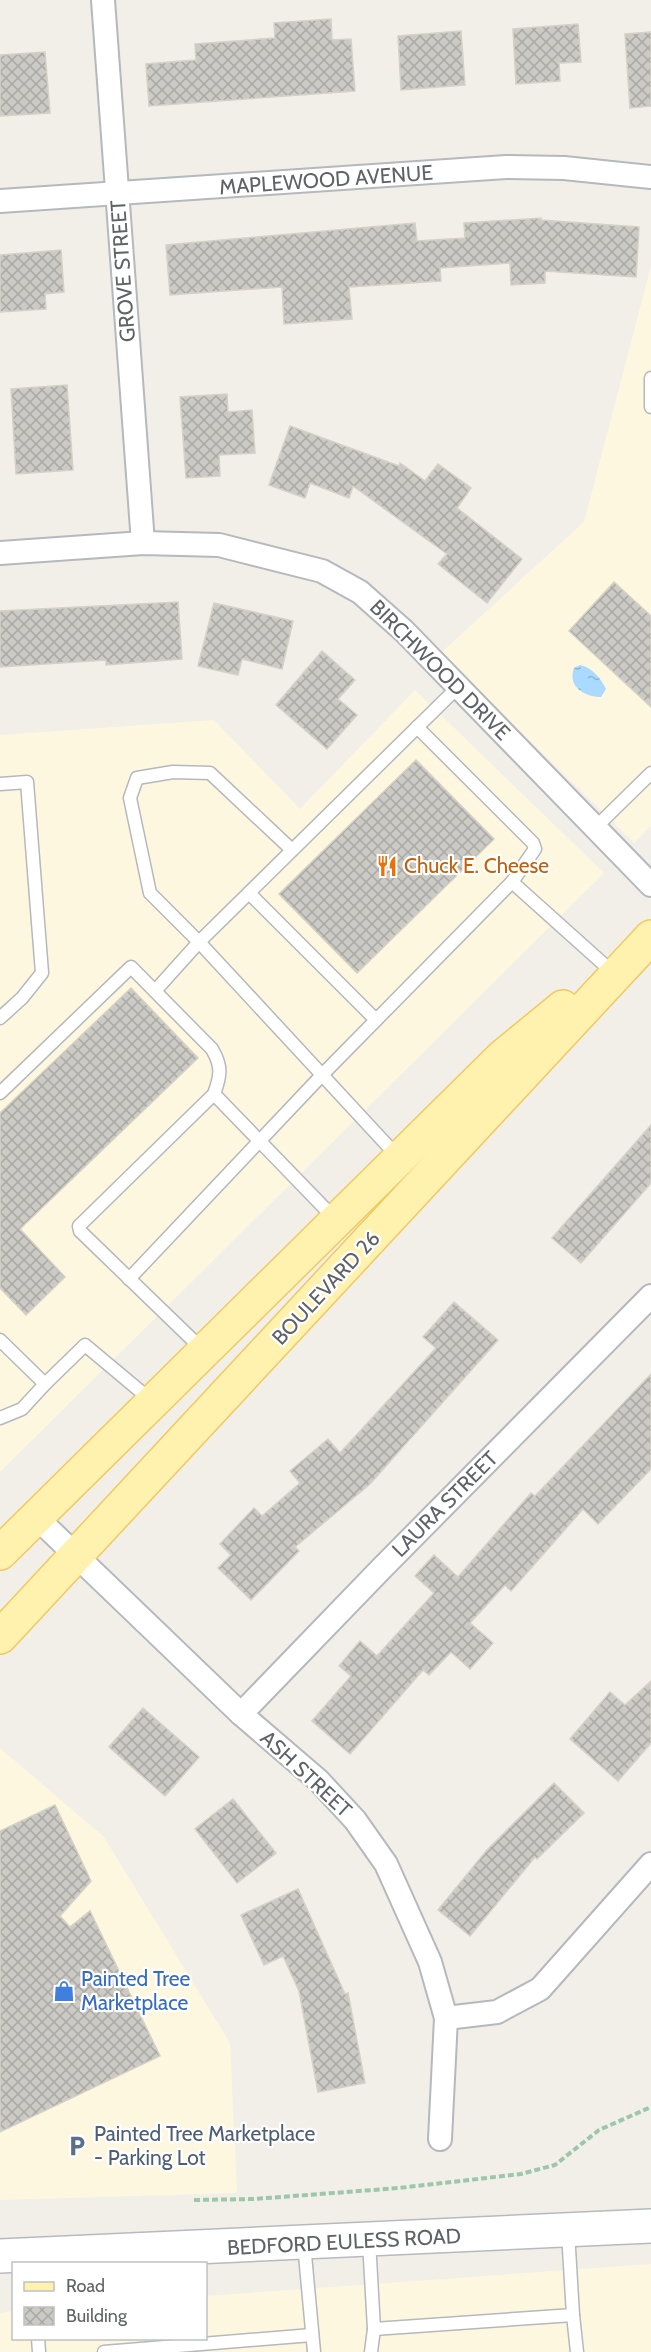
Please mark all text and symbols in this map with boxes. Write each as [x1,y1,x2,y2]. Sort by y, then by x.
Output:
street label: MAPLEWOOD AVENUE [218,160,434,199]
street label: GROVE STREET [105,199,140,343]
street label: BIRCHWOOD DRIVE [365,594,516,745]
place label: Chuck E. Cheese [404,853,549,878]
restaurant icon: Chuck E. Cheese [375,854,399,878]
street label: BOULEVARD 26 [267,1226,385,1350]
street label: LAURA STREET [387,1446,503,1562]
street label: ASH STREET [256,1725,357,1822]
place label: Painted Tree Marketplace [81,1966,190,2015]
shop icon: Painted Tree Marketplace [52,1979,76,2003]
place label: Painted Tree Marketplace - Parking Lot [94,2121,315,2170]
parking icon: Painted Tree Marketplace - Parking Lot [65,2134,89,2158]
street label: BEDFORD EULESS ROAD [226,2223,462,2260]
legend [12,2262,207,2340]
text: Road [66,2275,105,2297]
text: Building [66,2305,128,2327]

